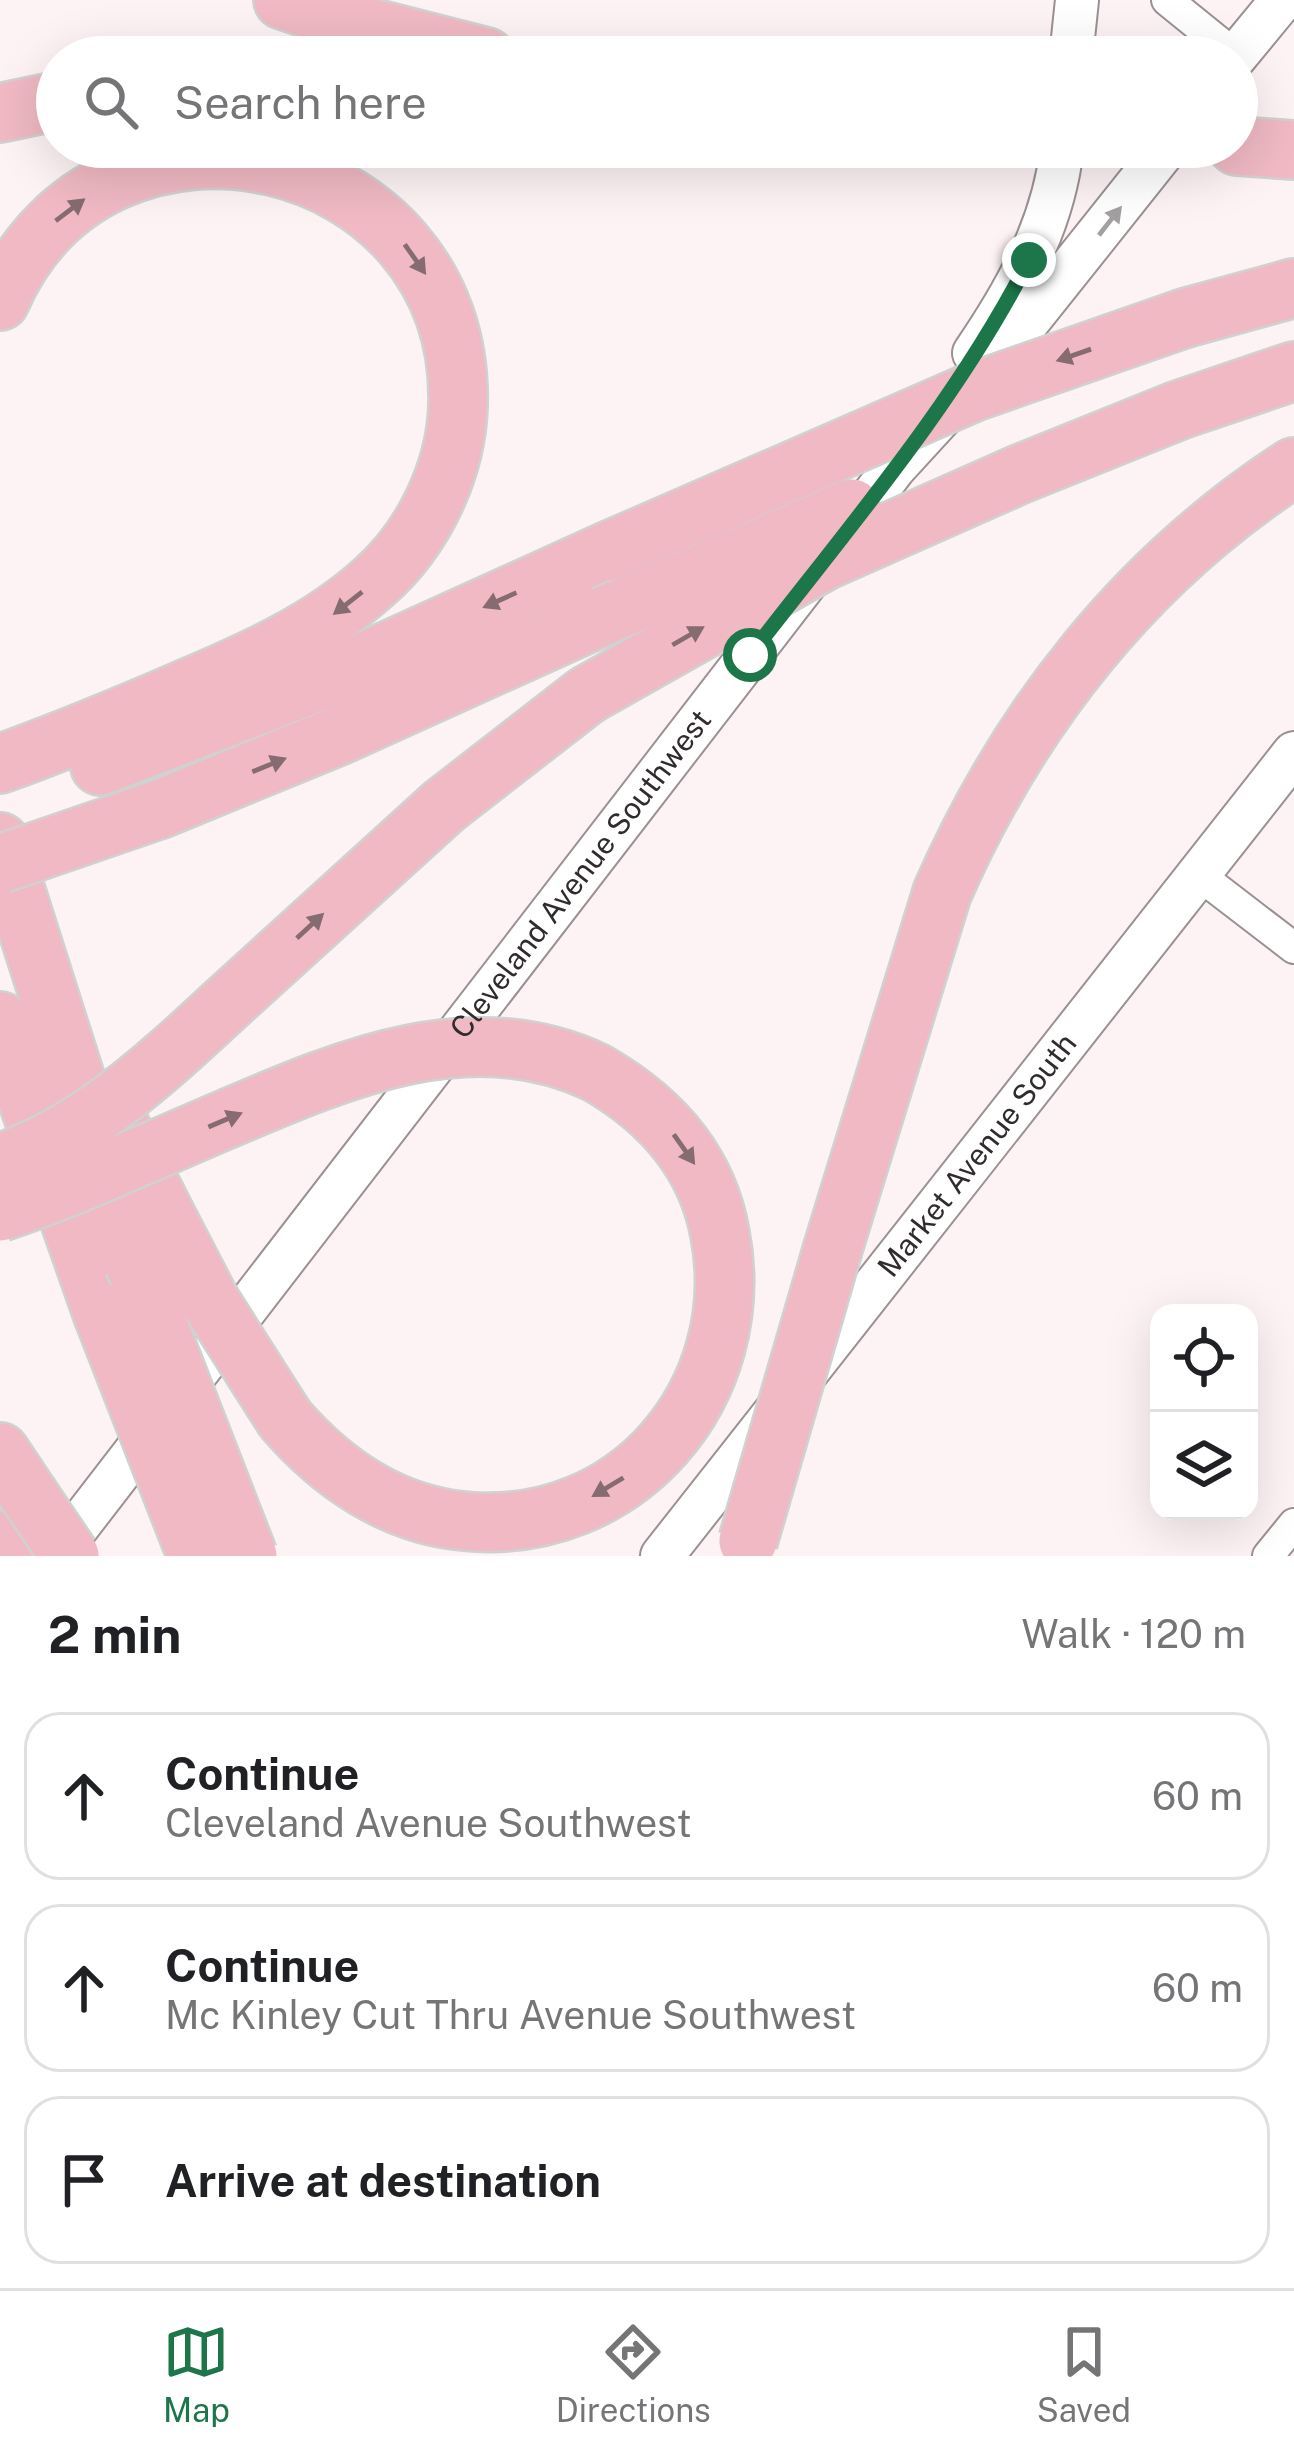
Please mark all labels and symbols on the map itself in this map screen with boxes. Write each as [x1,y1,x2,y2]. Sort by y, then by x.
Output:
one-way arrow [55,198,86,223]
one-way arrow [1097,205,1122,237]
route end [1002,233,1056,287]
one-way arrow [403,243,426,275]
one-way arrow [1056,347,1092,365]
one-way arrow [333,590,364,615]
one-way arrow [482,590,517,610]
one-way arrow [671,626,705,647]
route start [723,628,777,682]
street label: Cleveland Avenue Southwest [442,702,718,1045]
one-way arrow [251,755,287,774]
one-way arrow [295,913,324,941]
street label: Market Avenue South [870,1026,1084,1284]
one-way arrow [207,1110,243,1129]
one-way arrow [672,1133,695,1165]
one-way arrow [592,1475,625,1497]

